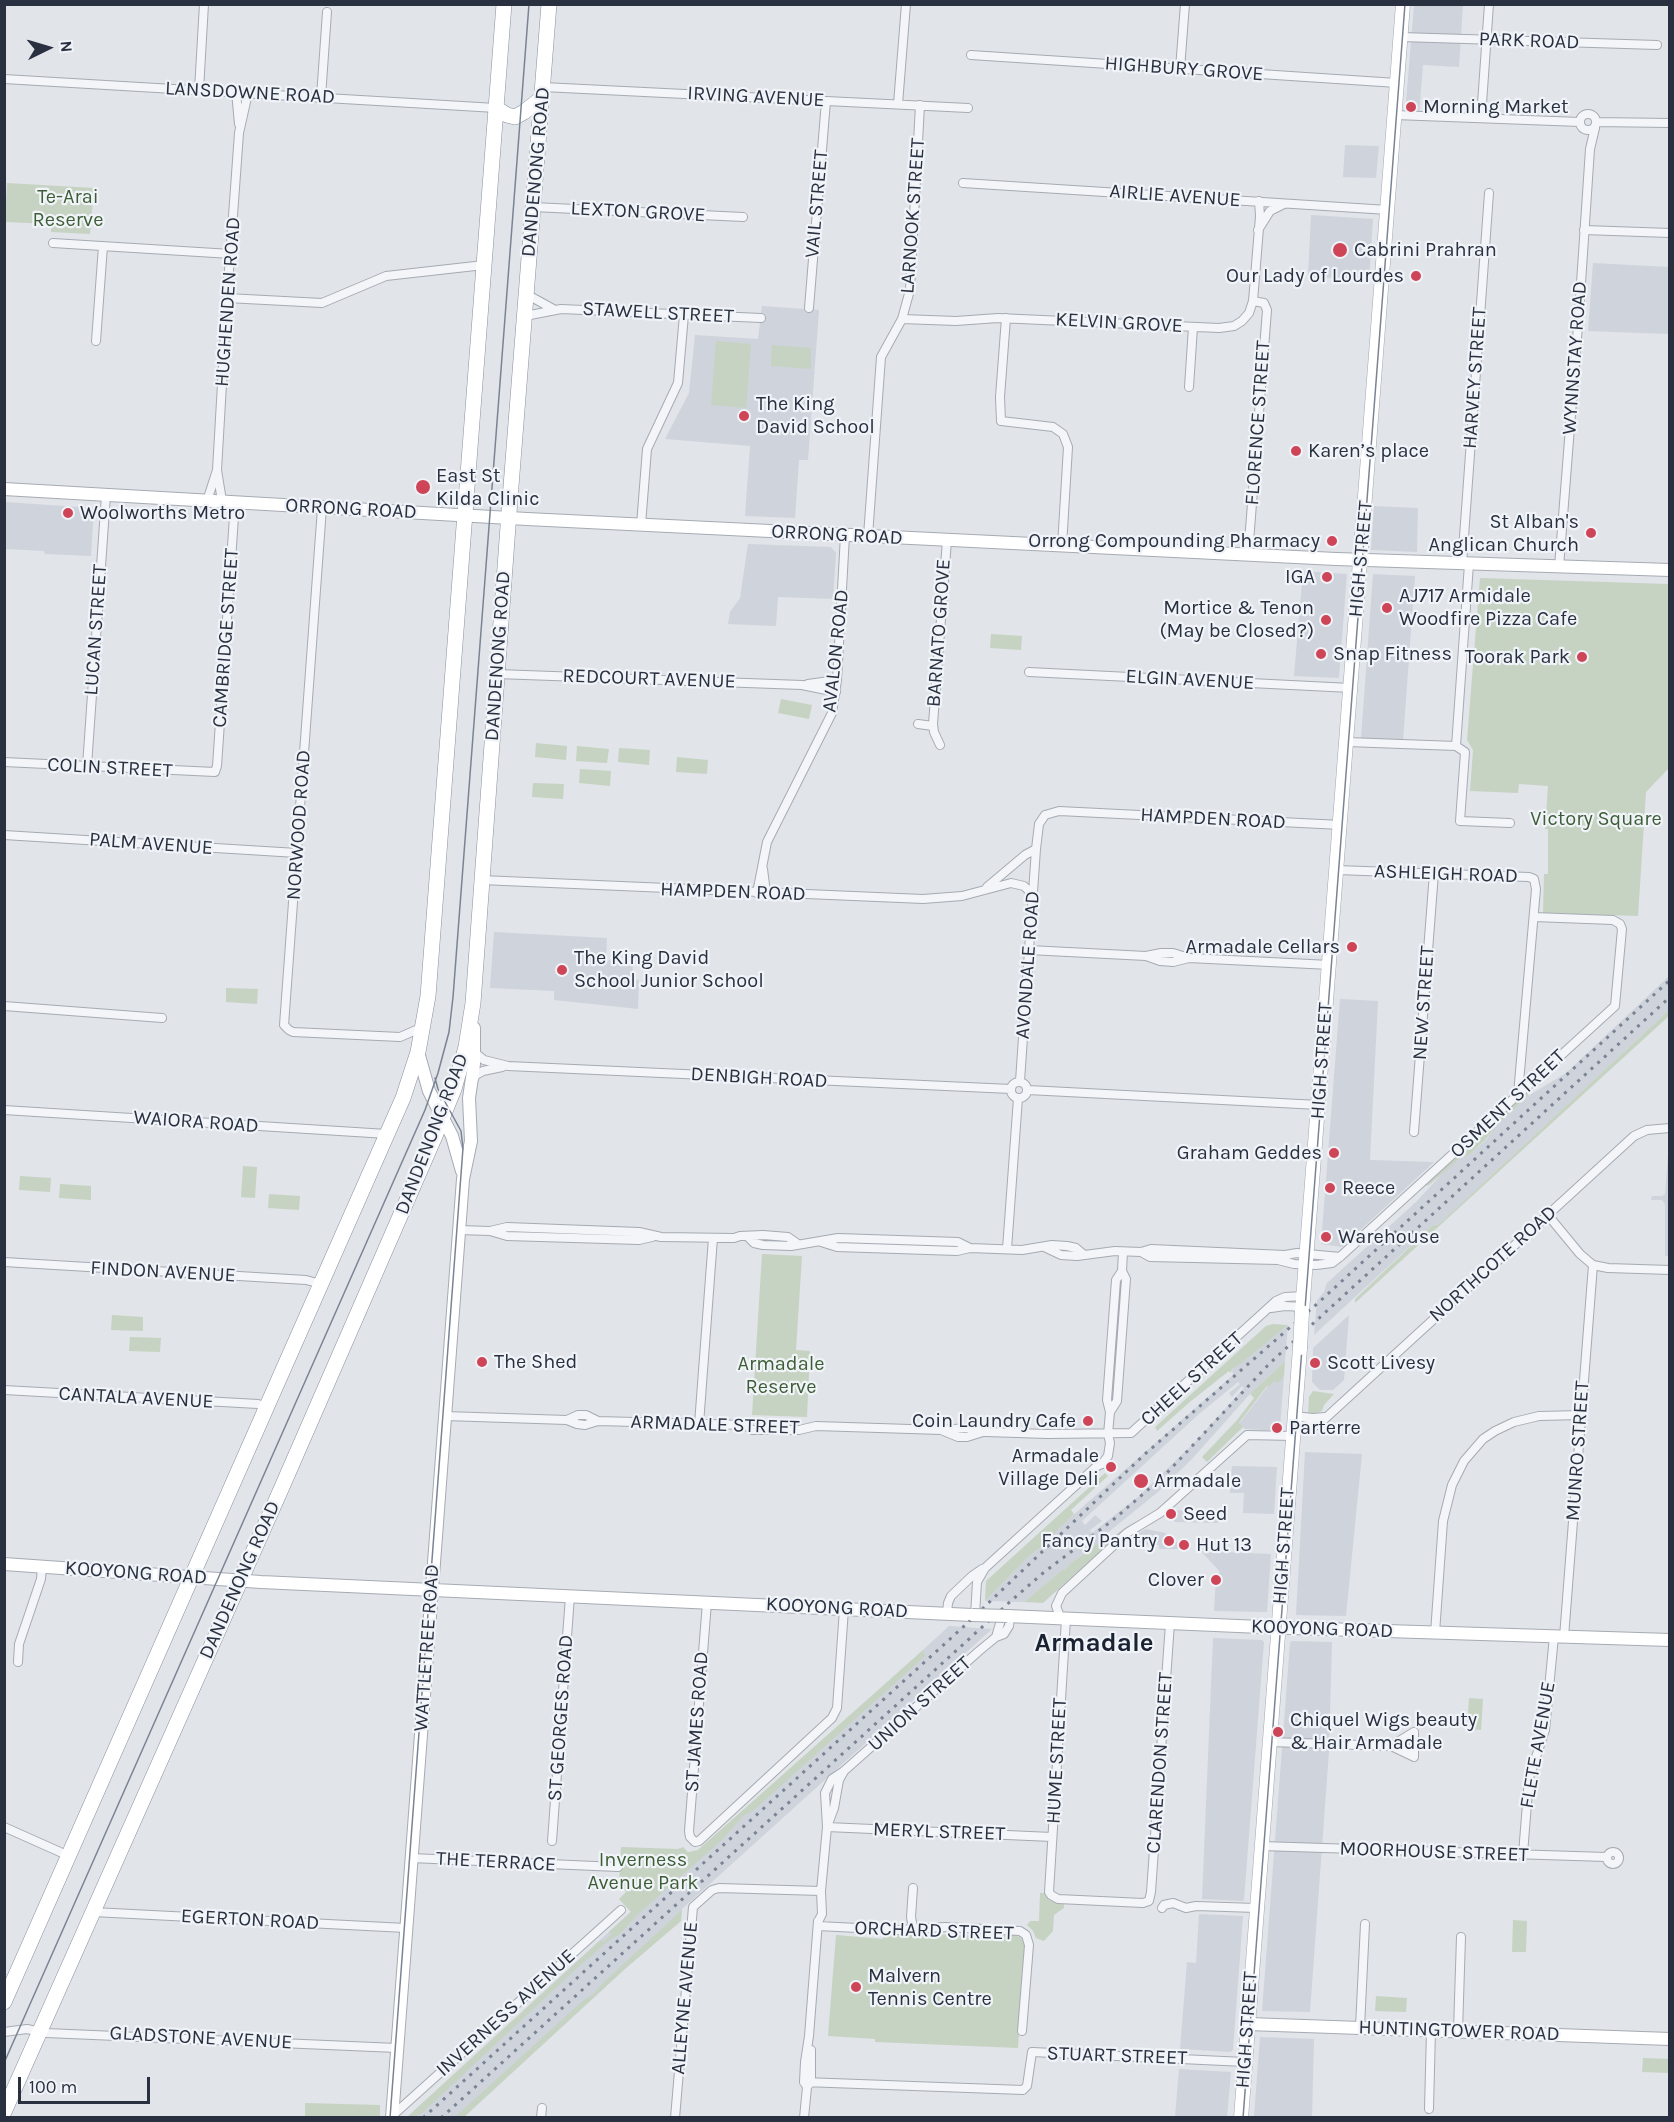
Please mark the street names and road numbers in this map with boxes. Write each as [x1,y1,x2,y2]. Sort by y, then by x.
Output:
street label: PARK ROAD [1478,27,1580,55]
street label: HIGHBURY GROVE [1104,51,1264,87]
street label: LANSDOWNE ROAD [164,77,336,109]
street label: IRVING AVENUE [687,81,825,113]
street label: DANDENONG ROAD [517,86,555,258]
street label: LARNOOK STREET [896,137,930,295]
street label: VAIL STREET [800,149,834,259]
street label: AIRLIE AVENUE [1108,179,1242,213]
street label: LEXTON GROVE [570,196,706,228]
street label: HUGHENDEN ROAD [210,216,246,388]
street label: WYNNSTAY ROAD [1558,280,1592,436]
street label: STAWELL STREET [582,297,734,329]
street label: HARVEY STREET [1458,306,1492,450]
street label: KELVIN GROVE [1055,308,1183,338]
street label: FLORENCE STREET [1240,340,1276,506]
street label: ORRONG ROAD [285,494,417,524]
street label: HIGH STREET [1344,500,1378,618]
street label: ORRONG ROAD [771,520,903,550]
street label: CAMBRIDGE STREET [208,547,244,729]
street label: BARNATO GROVE [922,558,956,708]
street label: LUCAN STREET [79,564,113,696]
street label: DANDENONG ROAD [480,570,516,742]
street label: AVALON ROAD [818,588,854,714]
street label: REDCOURT AVENUE [562,664,736,694]
street label: ELGIN AVENUE [1125,665,1255,695]
street label: NORWOOD ROAD [282,749,316,901]
street label: COLIN STREET [47,753,173,783]
street label: HAMPDEN ROAD [1140,803,1286,835]
street label: PALM AVENUE [88,828,214,860]
street label: ASHLEIGH ROAD [1374,859,1518,889]
street label: HAMPDEN ROAD [660,877,806,907]
street label: AVONDALE ROAD [1011,890,1045,1040]
street label: NEW STREET [1408,945,1440,1061]
street label: HIGH STREET [1306,1002,1338,1120]
street label: OSMENT STREET [1446,1045,1570,1163]
street label: DANDENONG ROAD [390,1050,474,1218]
street label: DENBIGH ROAD [690,1062,828,1094]
street label: WAIORA ROAD [133,1106,259,1138]
street label: NORTHCOTE ROAD [1424,1200,1562,1328]
street label: FINDON AVENUE [90,1256,236,1288]
street label: CHEEL STREET [1136,1327,1248,1431]
street label: MUNRO STREET [1561,1380,1595,1522]
street label: CANTALA AVENUE [58,1382,214,1414]
street label: ARMADALE STREET [630,1410,800,1440]
street label: HIGH STREET [1268,1487,1300,1605]
street label: DANDENONG ROAD [194,1497,286,1663]
street label: KOOYONG ROAD [64,1556,208,1590]
street label: WATTLETREE ROAD [409,1563,445,1733]
street label: KOOYONG ROAD [765,1592,909,1624]
street label: KOOYONG ROAD [1250,1615,1394,1643]
street label: ST GEORGES ROAD [543,1634,579,1802]
street label: ST JAMES ROAD [680,1651,714,1793]
street label: UNION STREET [863,1651,977,1757]
street label: CLARENDON STREET [1142,1672,1178,1854]
street label: FLETE AVENUE [1515,1680,1561,1810]
street label: HUME STREET [1042,1697,1072,1825]
street label: MERYL STREET [872,1818,1006,1846]
street label: MOORHOUSE STREET [1339,1837,1529,1867]
street label: THE TERRACE [435,1847,557,1877]
street label: EGERTON ROAD [180,1904,320,1936]
street label: ORCHARD STREET [854,1916,1014,1946]
street label: ALLEYNE AVENUE [666,1921,704,2075]
street label: INVERNESS AVENUE [431,1944,581,2082]
street label: HIGH STREET [1231,1971,1263,2089]
street label: HUNTINGTOWER ROAD [1358,2015,1560,2047]
street label: GLADSTONE AVENUE [109,2021,293,2055]
street label: STUART STREET [1046,2042,1188,2070]

